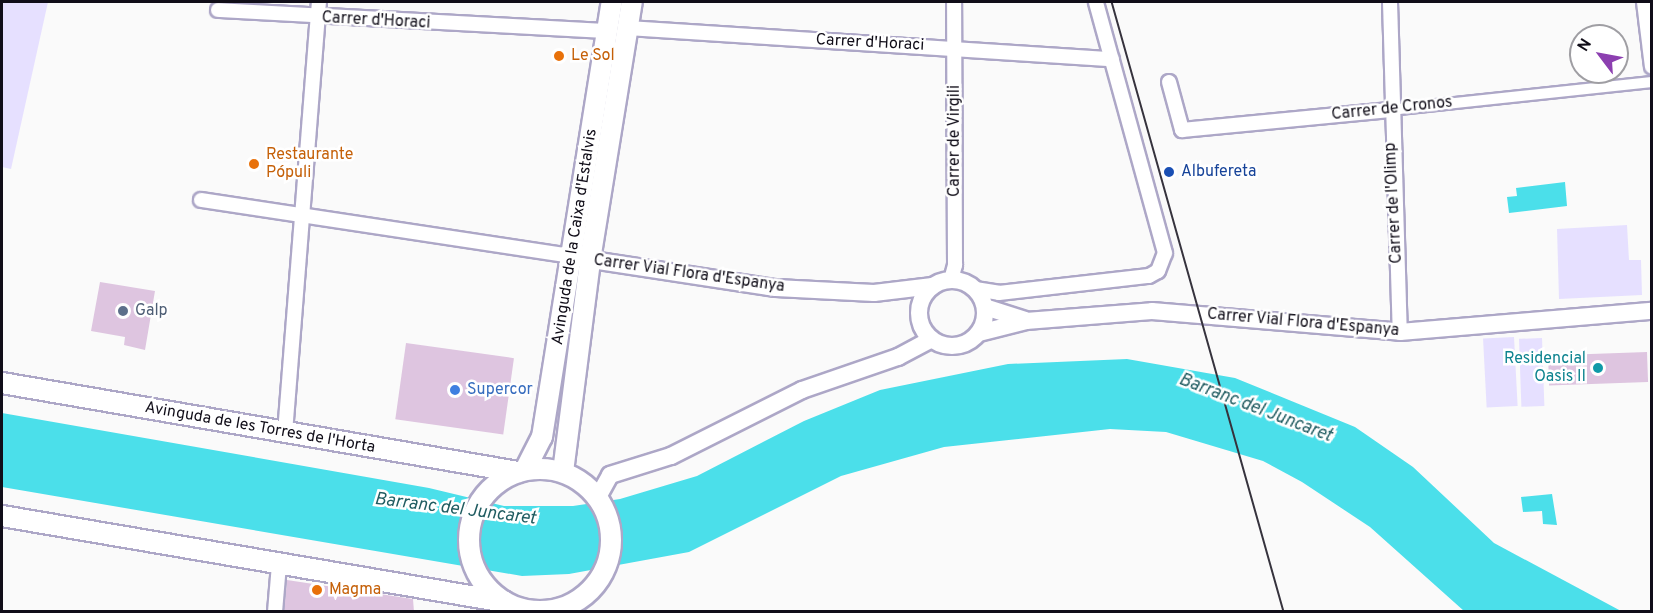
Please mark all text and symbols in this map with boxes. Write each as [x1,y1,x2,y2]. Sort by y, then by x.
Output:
street label: Carrer d'Horaci [321,9,431,33]
north arrow [1569,24,1629,84]
street label: Carrer d'Horaci [815,31,925,55]
text: N [1574,35,1597,56]
place label: Le Sol [571,46,615,66]
marker: Le Sol [552,49,566,63]
street label: Carrer de Virgili [945,85,965,197]
street label: Carrer de Cronos [1331,93,1453,125]
street label: Avinguda de la Caixa d'Estalvis [548,128,602,346]
street label: Carrer de l'Olimp [1381,142,1407,264]
place label: Restaurante Pópuli [266,145,353,183]
marker: Restaurante Pópuli [247,157,261,171]
place label: Albufereta [1181,162,1256,182]
marker: Albufereta [1162,165,1176,179]
street label: Carrer Vial Flora d'Espanya [592,251,786,297]
place label: Galp [135,301,168,321]
marker: Galp [116,304,130,318]
street label: Carrer Vial Flora d'Espanya [1206,305,1400,341]
place label: Residencial Oasis II [1504,349,1586,387]
marker: Residencial Oasis II [1591,361,1605,375]
water label: Barranc del Juncaret [1175,370,1335,448]
place label: Supercor [467,380,533,400]
marker: Supercor [448,383,462,397]
street label: Avinguda de les Torres de l'Horta [143,398,377,458]
water label: Barranc del Juncaret [373,489,537,531]
place label: Magma [329,580,381,600]
marker: Magma [310,583,324,597]

